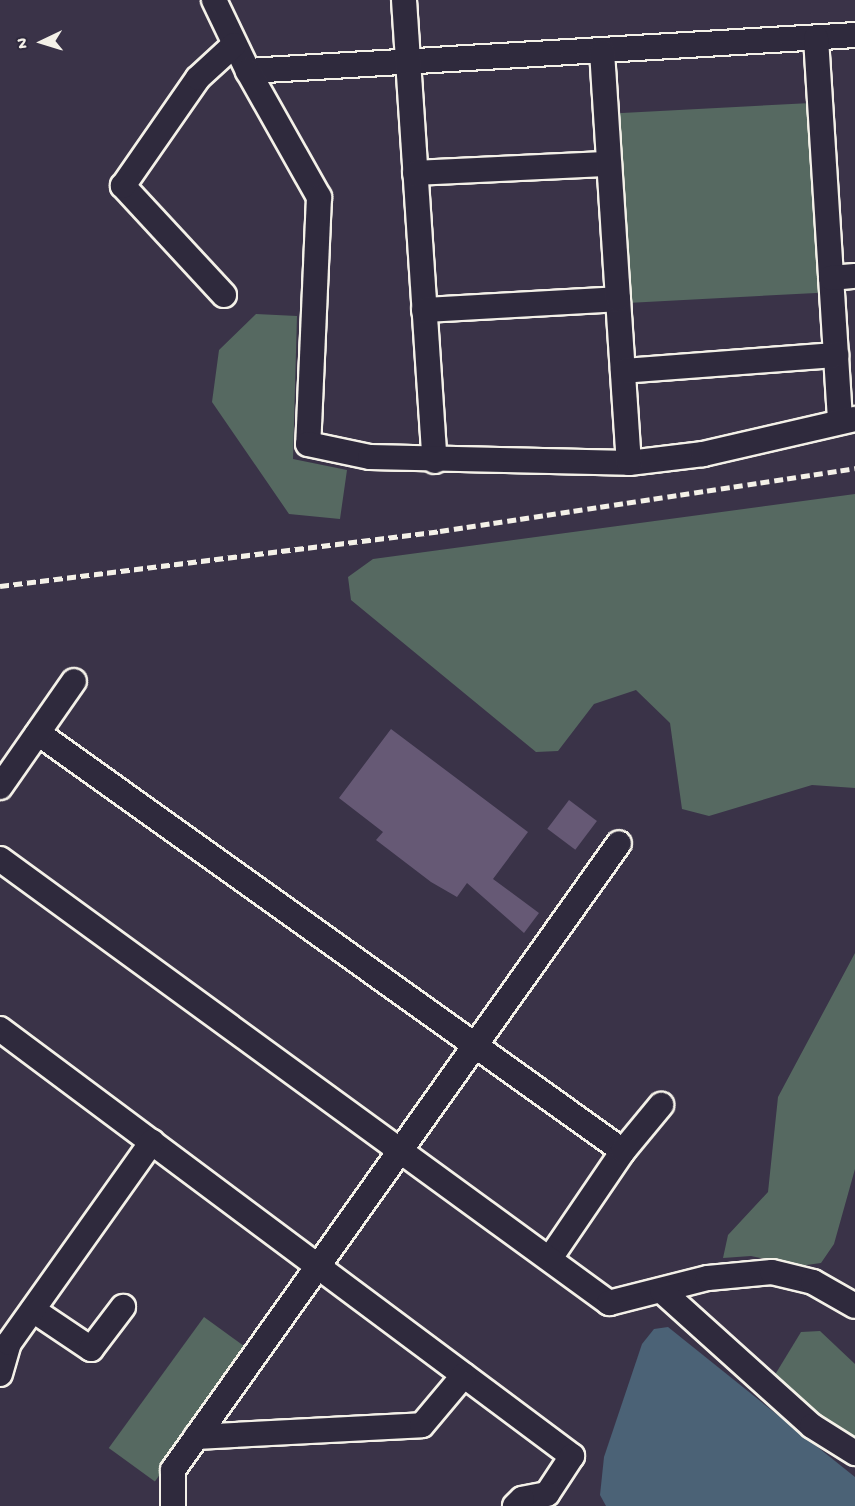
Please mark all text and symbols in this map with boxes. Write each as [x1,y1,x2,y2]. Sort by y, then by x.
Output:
north arrow [12,12,72,72]
text: N [14,37,33,49]

